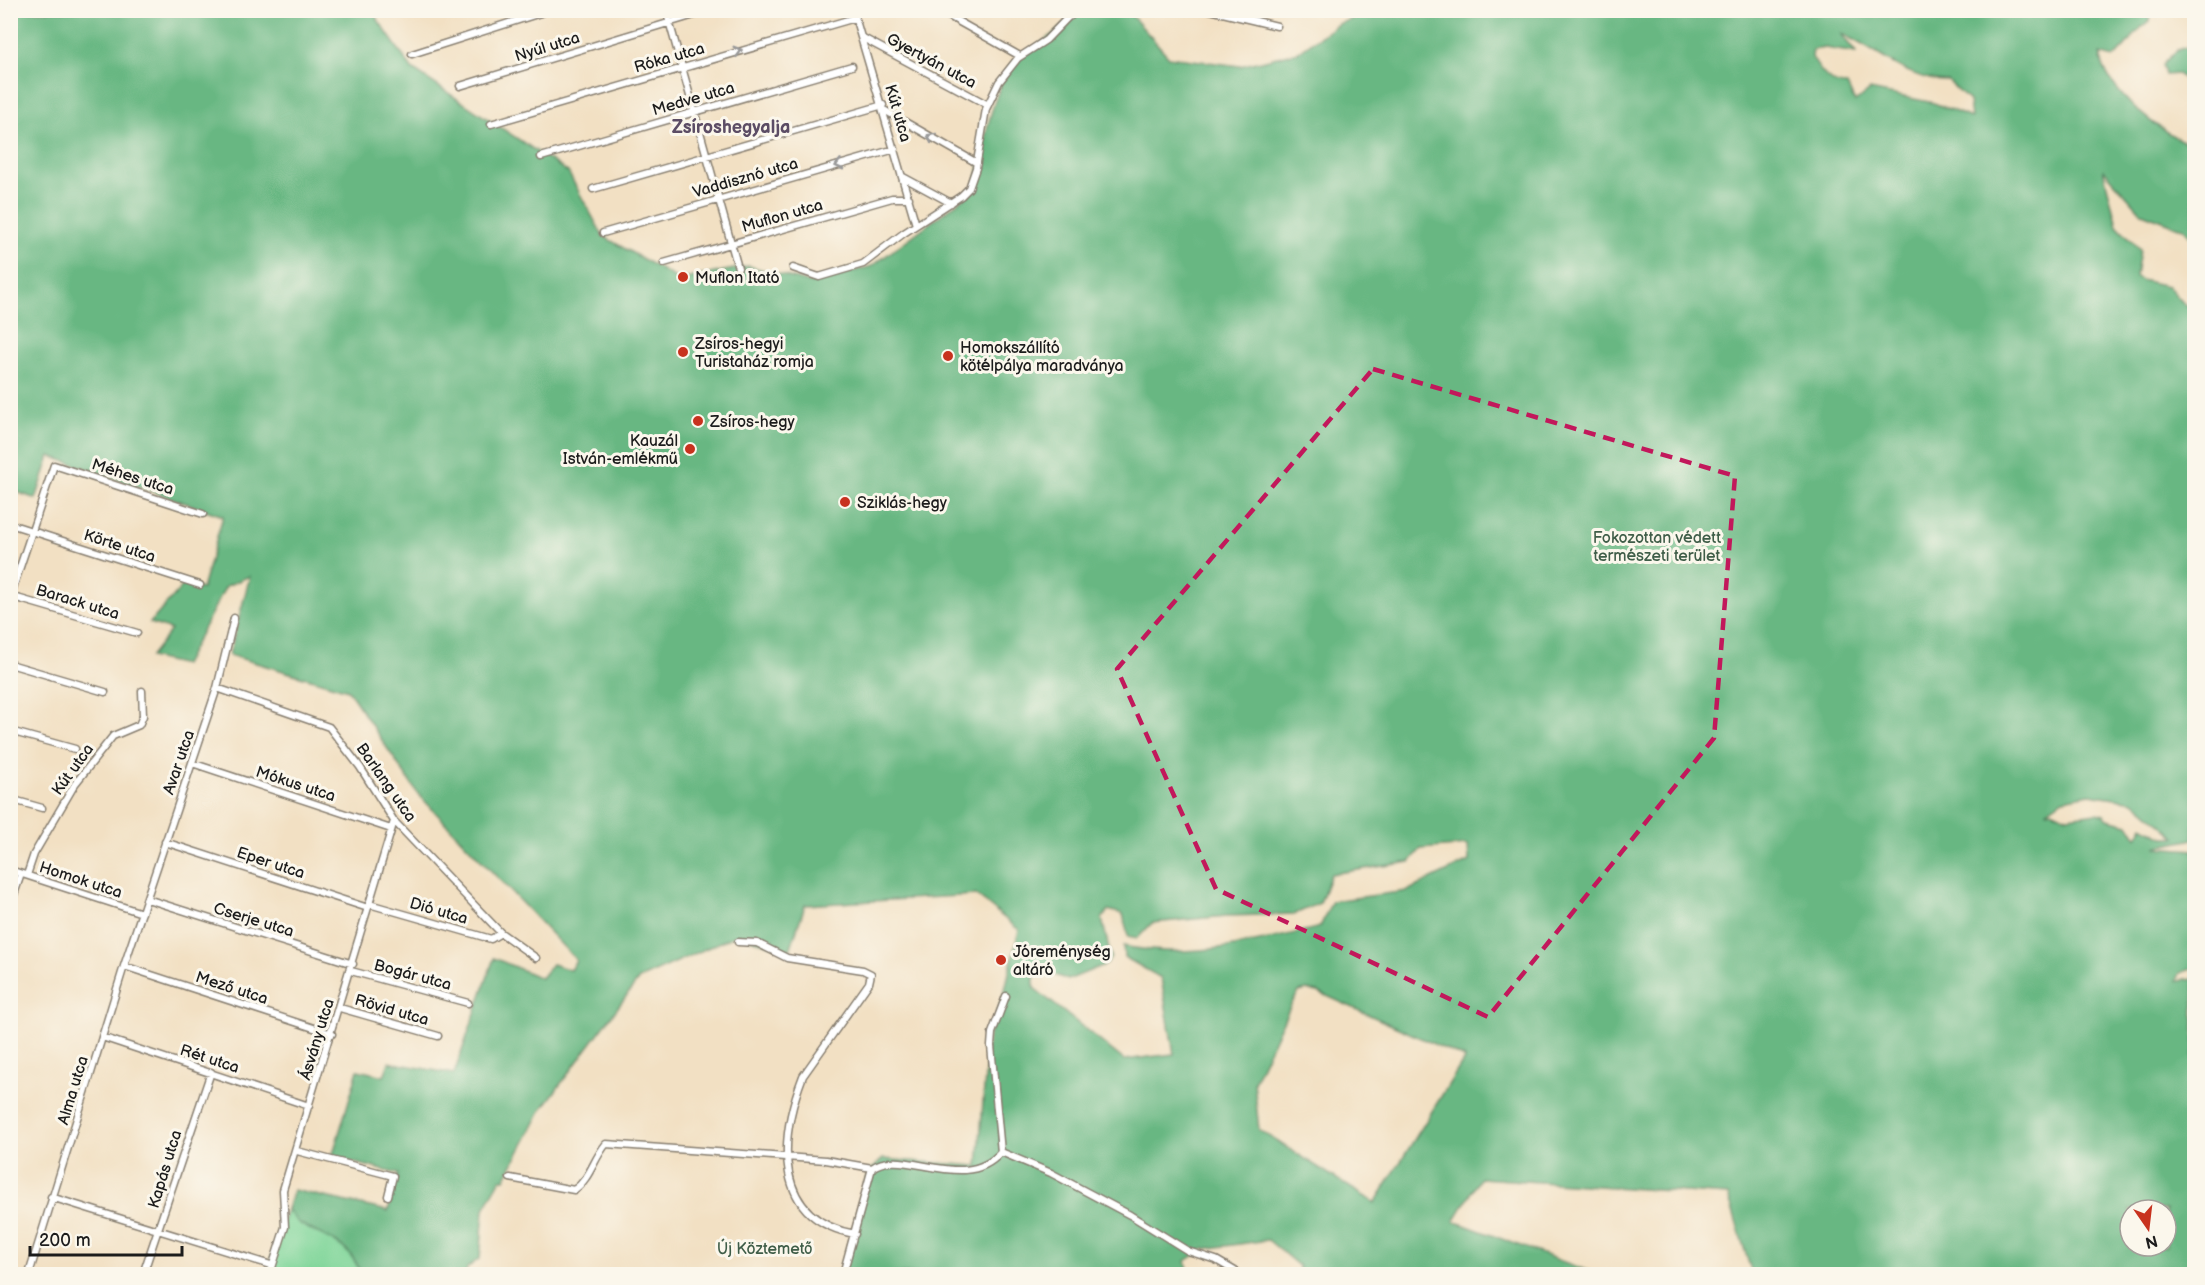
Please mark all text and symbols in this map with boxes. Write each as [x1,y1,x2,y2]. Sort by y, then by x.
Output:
street label: Nyúl utca [513,29,582,66]
street label: Gyertyán utca [883,30,979,93]
street label: Róka utca [632,39,707,78]
one-way arrow [732,46,743,58]
street label: Medve utca [650,79,737,120]
street label: Kút utca [880,82,915,144]
district label: Zsíroshegyalja [672,117,790,138]
one-way arrow [927,132,937,144]
street label: Vaddisznó utca [691,154,800,203]
one-way arrow [834,158,844,170]
street label: Muflon utca [740,196,825,237]
place label: Muflon Itató [695,269,780,288]
marker: Muflon Itató [676,270,690,284]
place label: Zsíros-hegyi Turistaház romja [694,335,814,372]
place label: Homokszállító kötélpálya maradványa [960,339,1124,376]
marker: Zsíros-hegyi Turistaház romja [676,345,690,359]
marker: Homokszállító kötélpálya maradványa [941,349,955,363]
place label: Zsíros-hegy [709,413,795,432]
marker: Zsíros-hegy [691,414,705,428]
place label: Kauzál István-emlékmű [563,432,678,469]
marker: Kauzál István-emlékmű [683,442,697,456]
street label: Méhes utca [89,455,176,500]
place label: Sziklás-hegy [857,494,948,513]
marker: Sziklás-hegy [838,495,852,509]
street label: Körte utca [81,526,158,567]
park label: Fokozottan védett természeti terület [1593,529,1721,566]
street label: Barack utca [34,581,122,624]
street label: Avar utca [160,728,199,797]
street label: Kút utca [48,740,98,799]
street label: Barlang utca [352,740,420,826]
street label: Mókus utca [253,763,338,806]
street label: Eper utca [234,844,307,883]
street label: Homok utca [37,858,124,903]
street label: Dió utca [407,894,470,929]
street label: Cserje utca [211,899,296,942]
place label: Jóreménység altáró [1013,943,1111,980]
marker: Jóreménység altáró [994,953,1008,967]
street label: Bogár utca [372,956,453,995]
street label: Mező utca [193,968,270,1009]
street label: Rövid utca [352,991,431,1030]
street label: Ásvány utca [294,996,339,1083]
street label: Rét utca [178,1041,242,1078]
street label: Alma utca [54,1054,93,1127]
street label: Kapás utca [145,1128,186,1211]
north arrow [2118,1198,2178,1258]
scale bar [30,1219,182,1257]
text: 200 m [39,1230,91,1251]
text: N [2143,1230,2159,1252]
park label: Új Köztemető [717,1238,813,1259]

